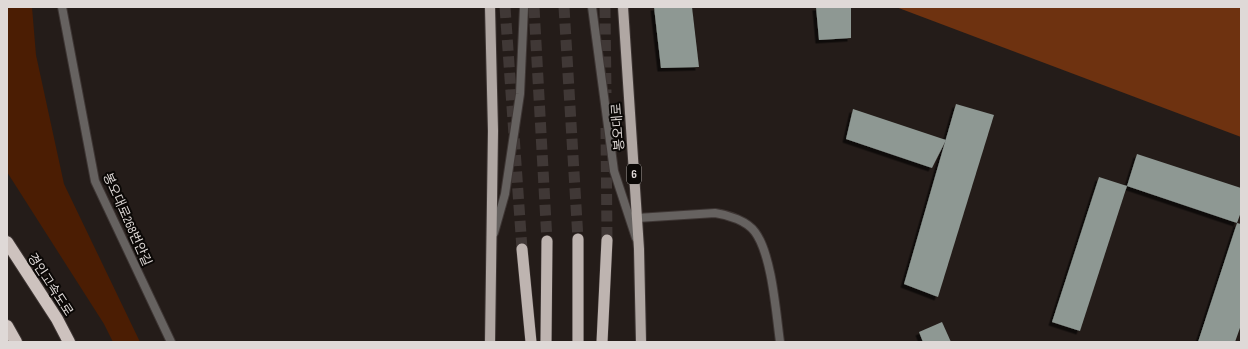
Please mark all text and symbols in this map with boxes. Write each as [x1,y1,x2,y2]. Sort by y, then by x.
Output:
street label: 봉오대로 [608,102,628,151]
road number: 6 [627,164,641,184]
street label: 봉오대로268번안길 [99,170,155,269]
street label: 경인고속도로 [24,250,76,319]

